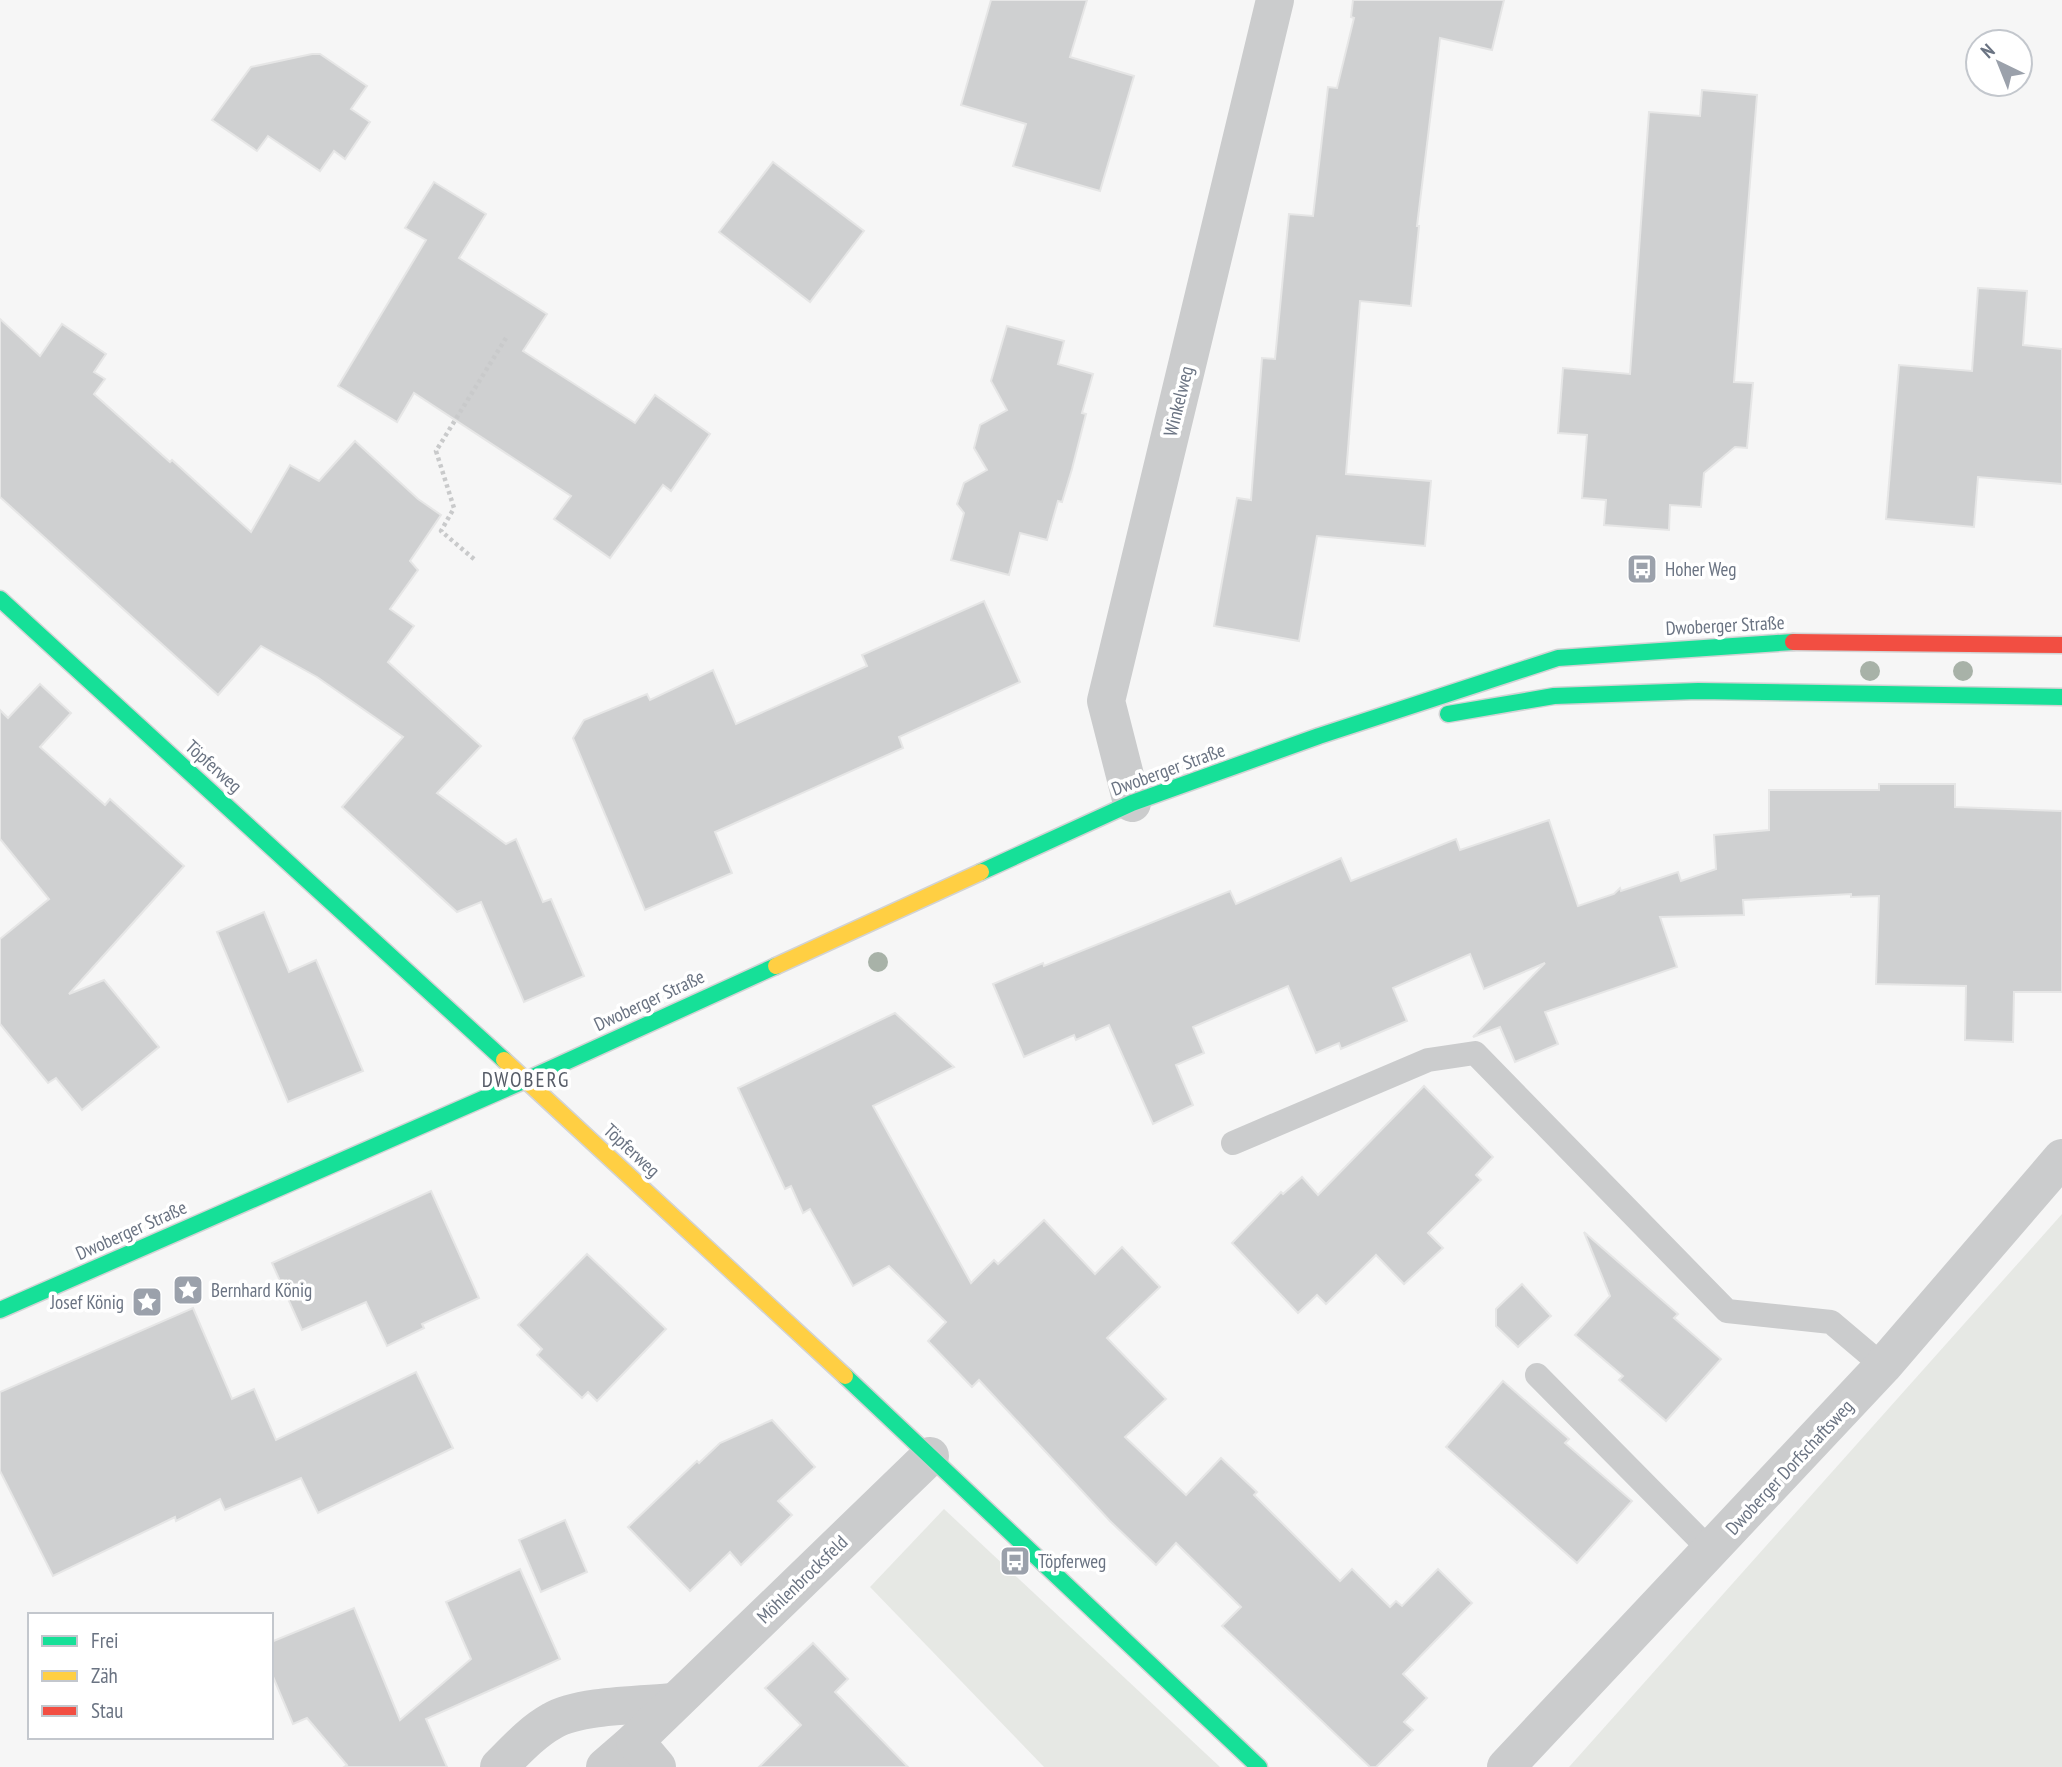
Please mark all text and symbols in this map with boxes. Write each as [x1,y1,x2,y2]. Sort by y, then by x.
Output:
north arrow [1964,28,2034,98]
text: N [1975,38,1999,63]
street label: Winkelweg [1158,363,1198,439]
bus stop icon: Hoher Weg [1625,552,1659,586]
place label: Hoher Weg [1665,557,1737,581]
street label: Dwoberger Straße [1665,610,1785,640]
street label: Töpferweg [181,734,247,798]
street label: Dwoberger Straße [1108,737,1228,801]
street label: Dwoberger Straße [590,964,708,1036]
district label: DWOBERG [482,1066,570,1093]
street label: Töpferweg [599,1118,665,1182]
street label: Dwoberger Straße [72,1195,190,1265]
place icon: Bernhard König [171,1273,205,1307]
place label: Bernhard König [211,1278,312,1302]
place icon: Josef König [130,1285,164,1319]
place label: Josef König [50,1290,124,1314]
street label: Dwoberger Dorfschaftsweg [1720,1394,1858,1540]
street label: Möhlenbrocksfeld [752,1530,852,1628]
bus stop icon: Töpferweg [998,1544,1032,1578]
place label: Töpferweg [1038,1549,1106,1573]
legend [28,1613,273,1739]
text: Frei [91,1627,119,1654]
text: Zäh [91,1662,118,1689]
text: Stau [91,1697,123,1724]

